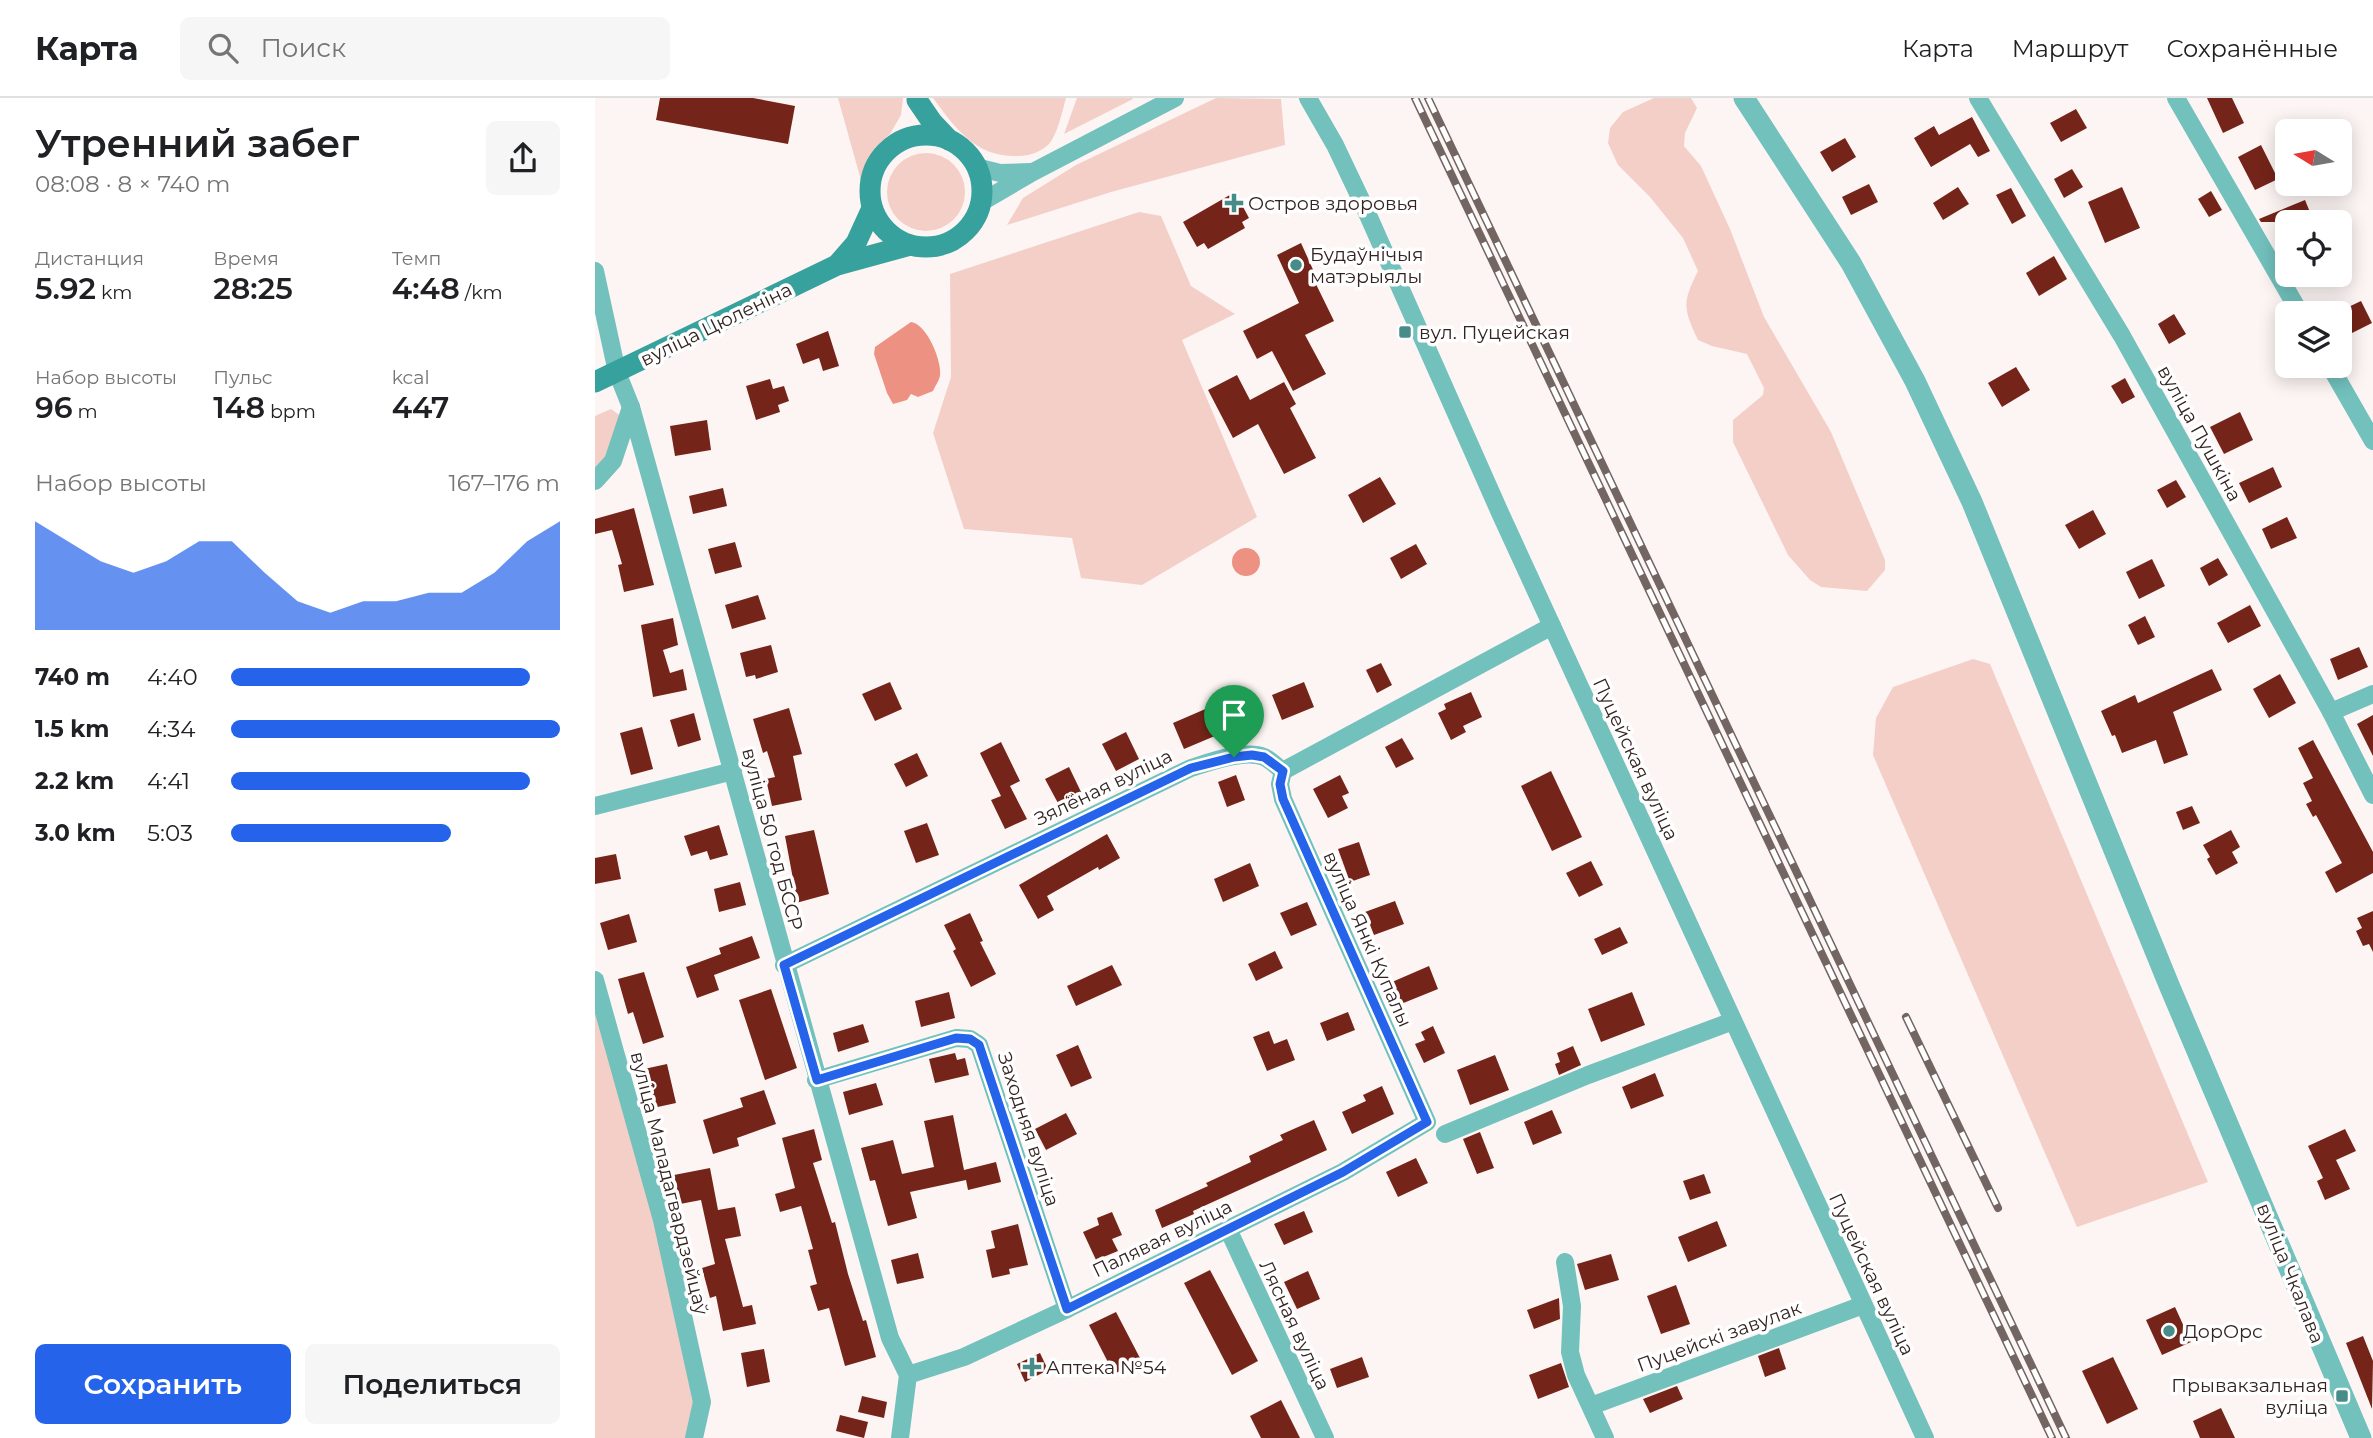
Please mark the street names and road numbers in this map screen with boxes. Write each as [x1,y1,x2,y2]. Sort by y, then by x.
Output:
street label: вуліца Цюленіна [637,278,796,371]
street label: вуліца Пушкіна [2153,361,2246,505]
street label: Пуцейская вуліца [1588,675,1683,844]
street label: Зялёная вуліца [1031,744,1176,831]
street label: вуліца 50 год БССР [737,745,808,933]
street label: вуліца Янкі Купалы [1318,848,1417,1031]
street label: вуліца Маладагвардзейцаў [626,1049,713,1318]
street label: Заходняя вуліца [993,1049,1064,1209]
street label: Пуцейская вуліца [1824,1190,1919,1359]
street label: Палявая вуліца [1089,1195,1236,1282]
street label: вуліца Чкалава [2252,1200,2329,1347]
street label: Лясная вуліца [1254,1257,1335,1394]
street label: Пуцейскі завулак [1634,1296,1804,1377]

